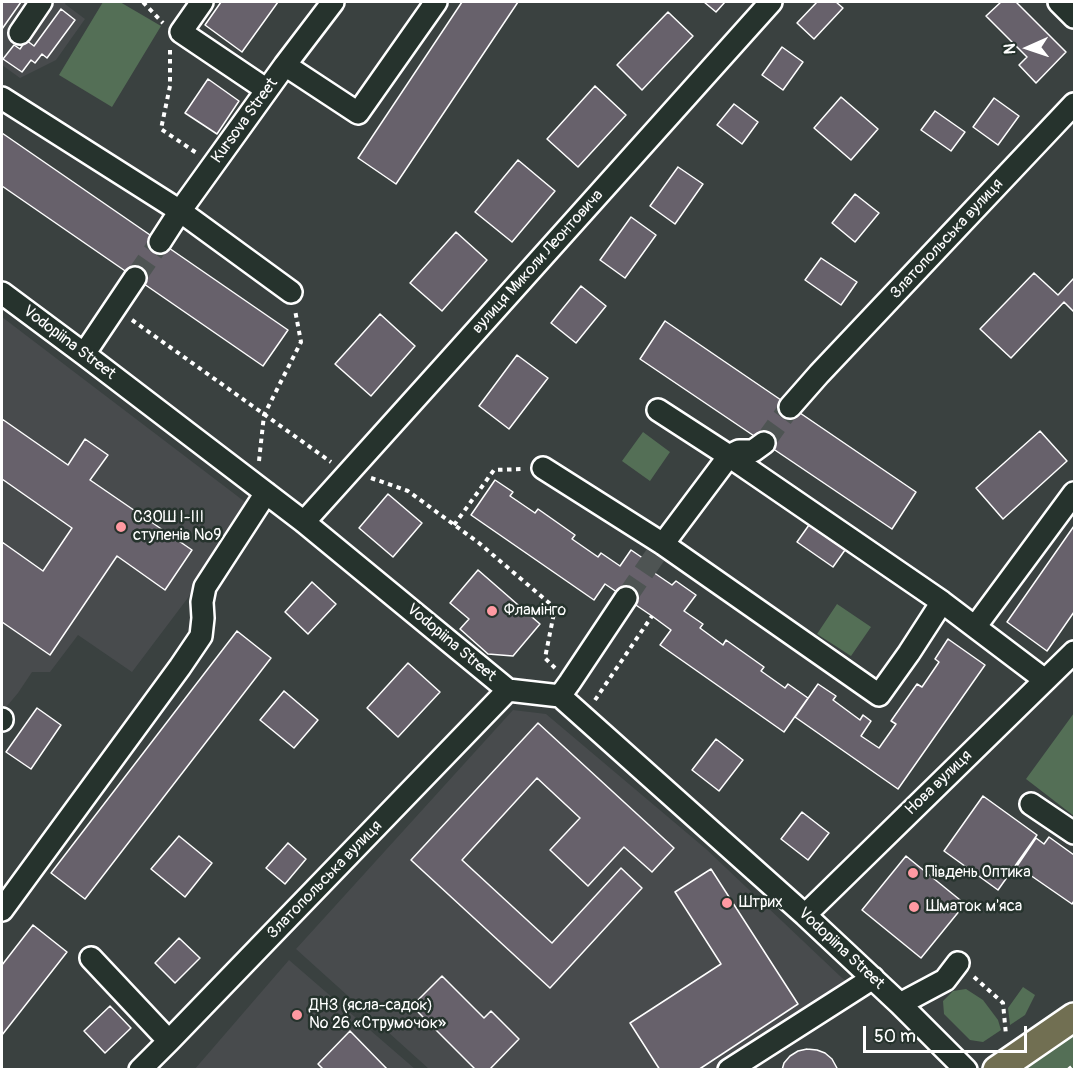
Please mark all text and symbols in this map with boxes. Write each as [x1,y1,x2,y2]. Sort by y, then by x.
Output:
north arrow [998,18,1058,78]
text: N [1000,43,1020,55]
street label: Kursova Street [208,75,282,167]
street label: Златопольська вулиця [886,175,1008,303]
street label: вулиця Миколи Леонтовича [468,186,608,338]
street label: Vodopiina Street [19,302,119,384]
place label: СЗОШ І-ІІІ ступенів №9 [133,508,222,546]
marker: СЗОШ І-ІІІ ступенів №9 [114,520,128,534]
street label: Vodopiina Street [402,600,500,686]
place label: Фламінго [504,601,566,621]
marker: Фламінго [485,604,499,618]
street label: Нова вулиця [902,746,976,820]
street label: Златопольська вулиця [264,817,386,943]
place label: Південь Оптика [925,863,1031,883]
marker: Південь Оптика [906,866,920,880]
place label: Штрих [739,893,783,913]
marker: Штрих [720,896,734,910]
place label: Шматок м'яса [926,897,1022,917]
marker: Шматок м'яса [907,900,921,914]
street label: Vodopiina Street [794,904,888,994]
place label: ДНЗ (ясла-садок) № 26 «Струмочок» [309,996,446,1034]
marker: ДНЗ (ясла-садок) № 26 «Струмочок» [290,1008,304,1022]
scale bar [866,1014,1030,1052]
text: 50 m [874,1025,916,1048]

